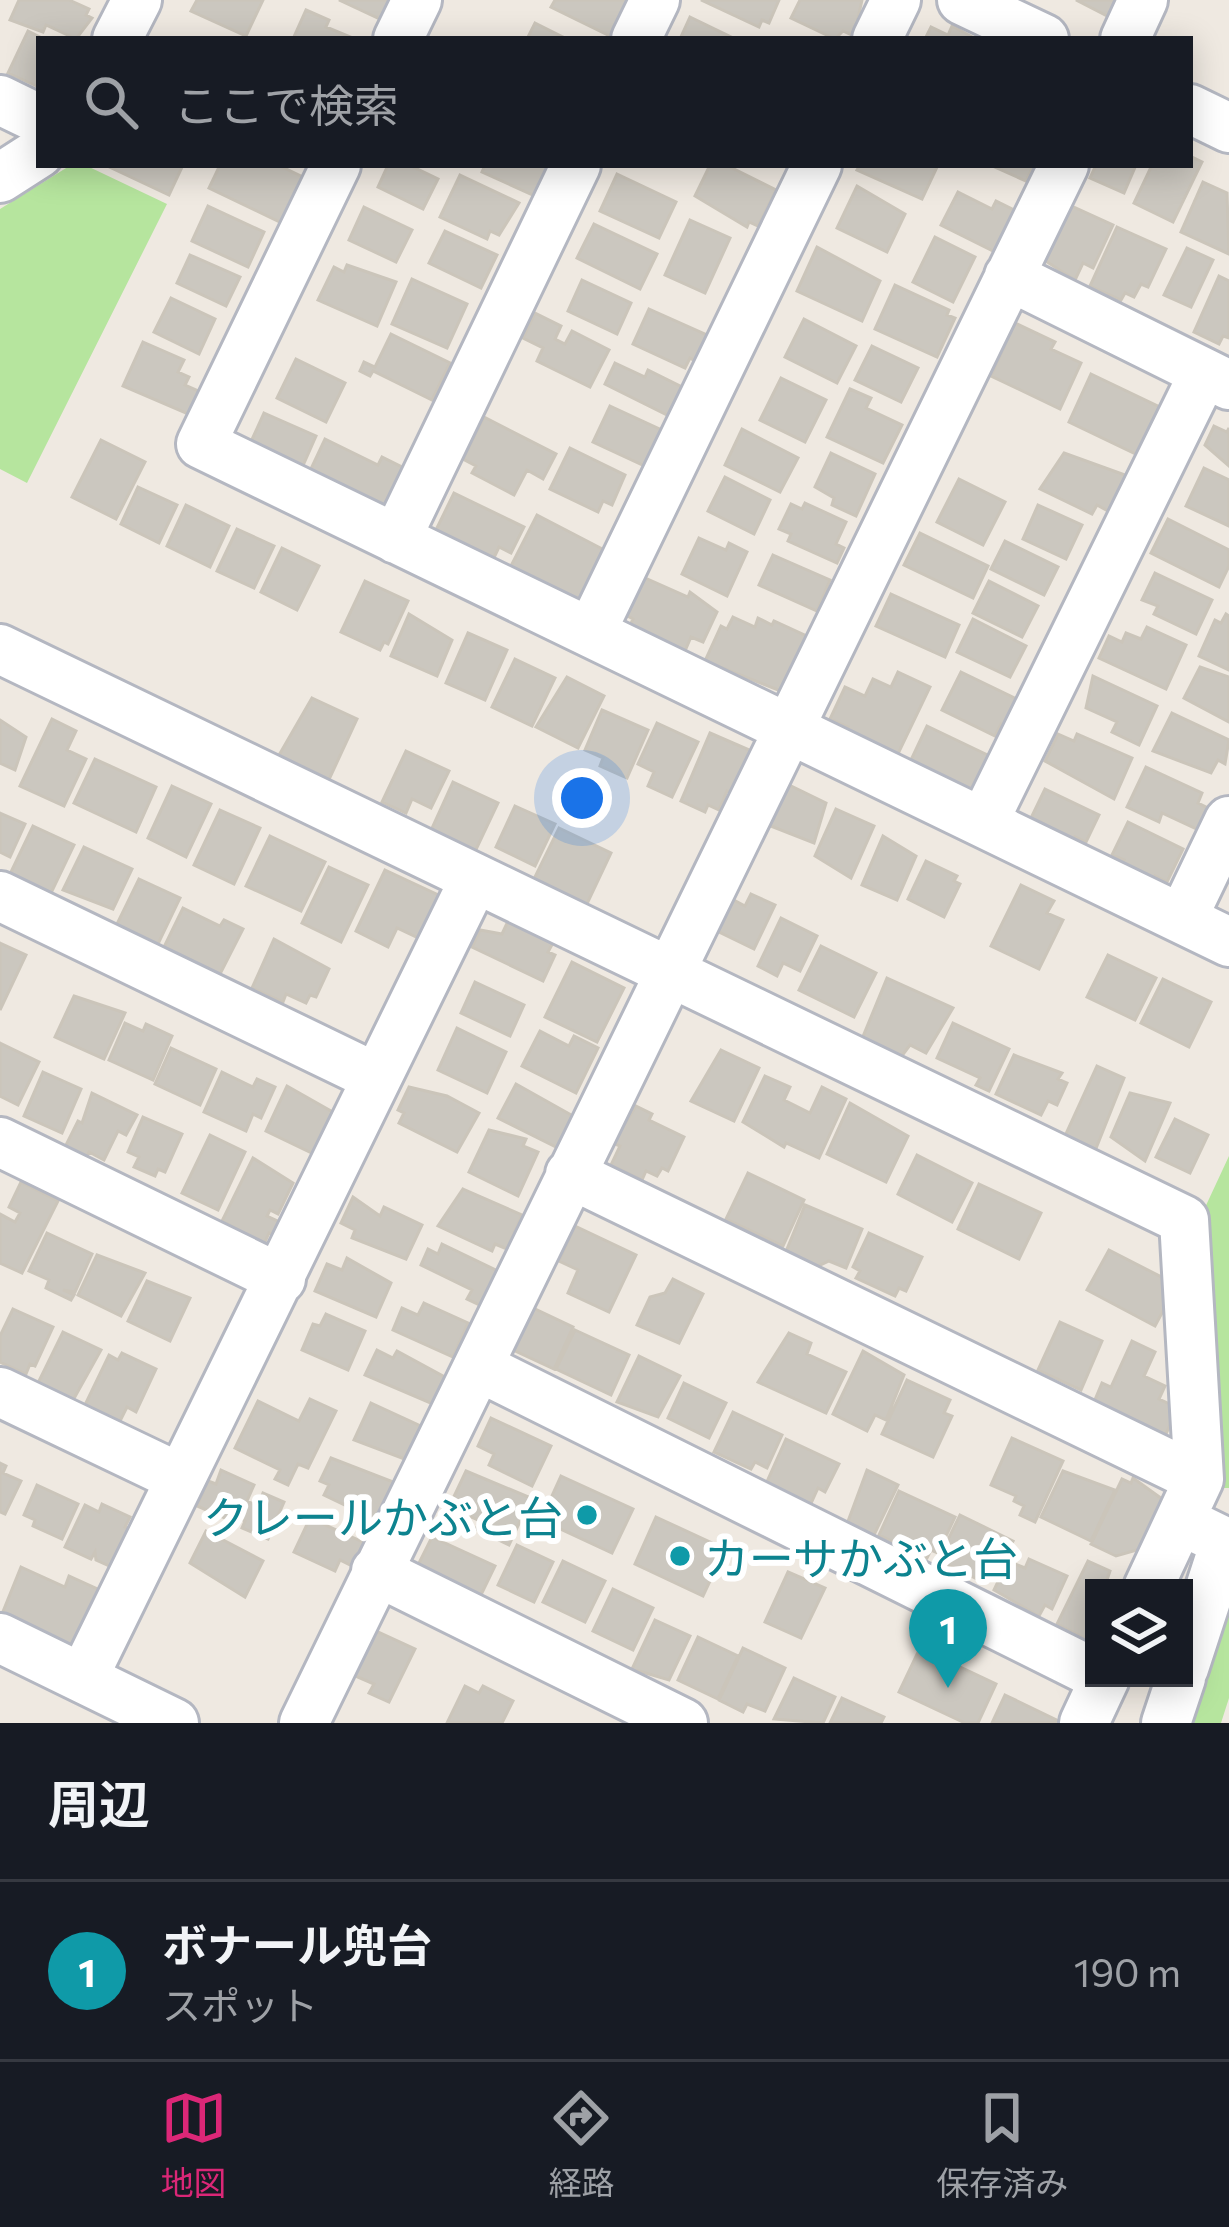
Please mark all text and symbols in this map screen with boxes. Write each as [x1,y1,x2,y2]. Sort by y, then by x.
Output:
search box [36,36,1193,168]
icon: search [78,69,144,135]
text: ここで検索 [174,76,399,131]
your location [552,768,612,828]
place label: クレールかぶと台 [203,1488,563,1543]
marker: クレールかぶと台 [574,1502,600,1528]
place label: カーサかぶと台 [704,1529,1018,1584]
marker: カーサかぶと台 [667,1543,693,1569]
map controls [1085,1579,1193,1687]
button: layers [1085,1579,1193,1687]
pin: 1 [909,1589,987,1688]
text: 周辺 [48,1771,150,1834]
text: ボナール兜台 [162,1916,432,1971]
text: 1 [78,1947,96,1995]
text: 190 m [1074,1947,1181,1995]
text: スポット [162,1980,318,2028]
tab: 地図 [161,2085,227,2205]
tab: 経路 [548,2085,614,2205]
tab: 保存済み [936,2085,1068,2205]

